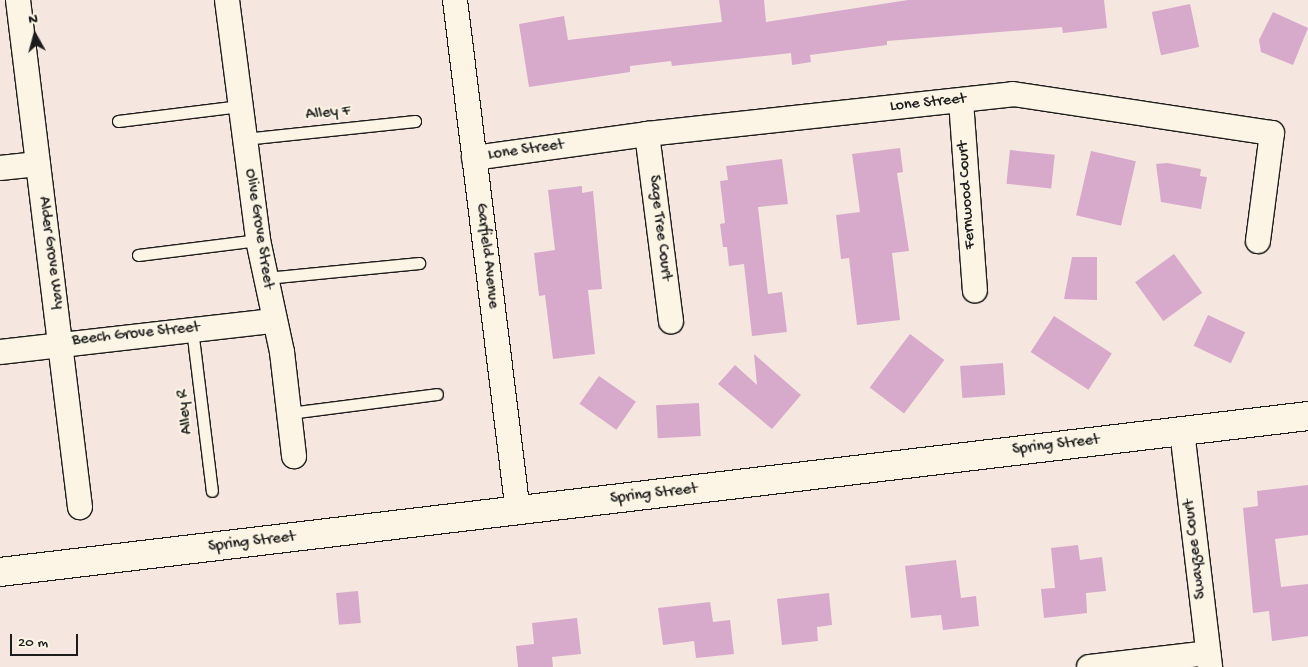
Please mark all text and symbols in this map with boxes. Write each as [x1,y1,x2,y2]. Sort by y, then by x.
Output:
north arrow [10,10,60,60]
text: N [28,11,39,29]
street label: Lone Street [889,90,967,118]
street label: Alley F [305,102,351,126]
street label: Lone Street [487,136,565,166]
street label: Fernwood Court [955,140,981,250]
street label: Olive Grove Street [239,167,277,291]
street label: Sage Tree Court [643,174,675,282]
street label: Alder Grove Way [33,195,67,311]
street label: Garfield Avenue [470,202,502,310]
street label: Beech Grove Street [71,319,201,351]
street label: Alley R [174,389,198,435]
street label: Spring Street [1011,431,1101,461]
street label: Spring Street [609,480,699,510]
street label: Swayzee Court [1180,498,1212,600]
street label: Spring Street [207,528,297,558]
scale bar [12,624,80,656]
text: 20 m [18,634,48,652]

